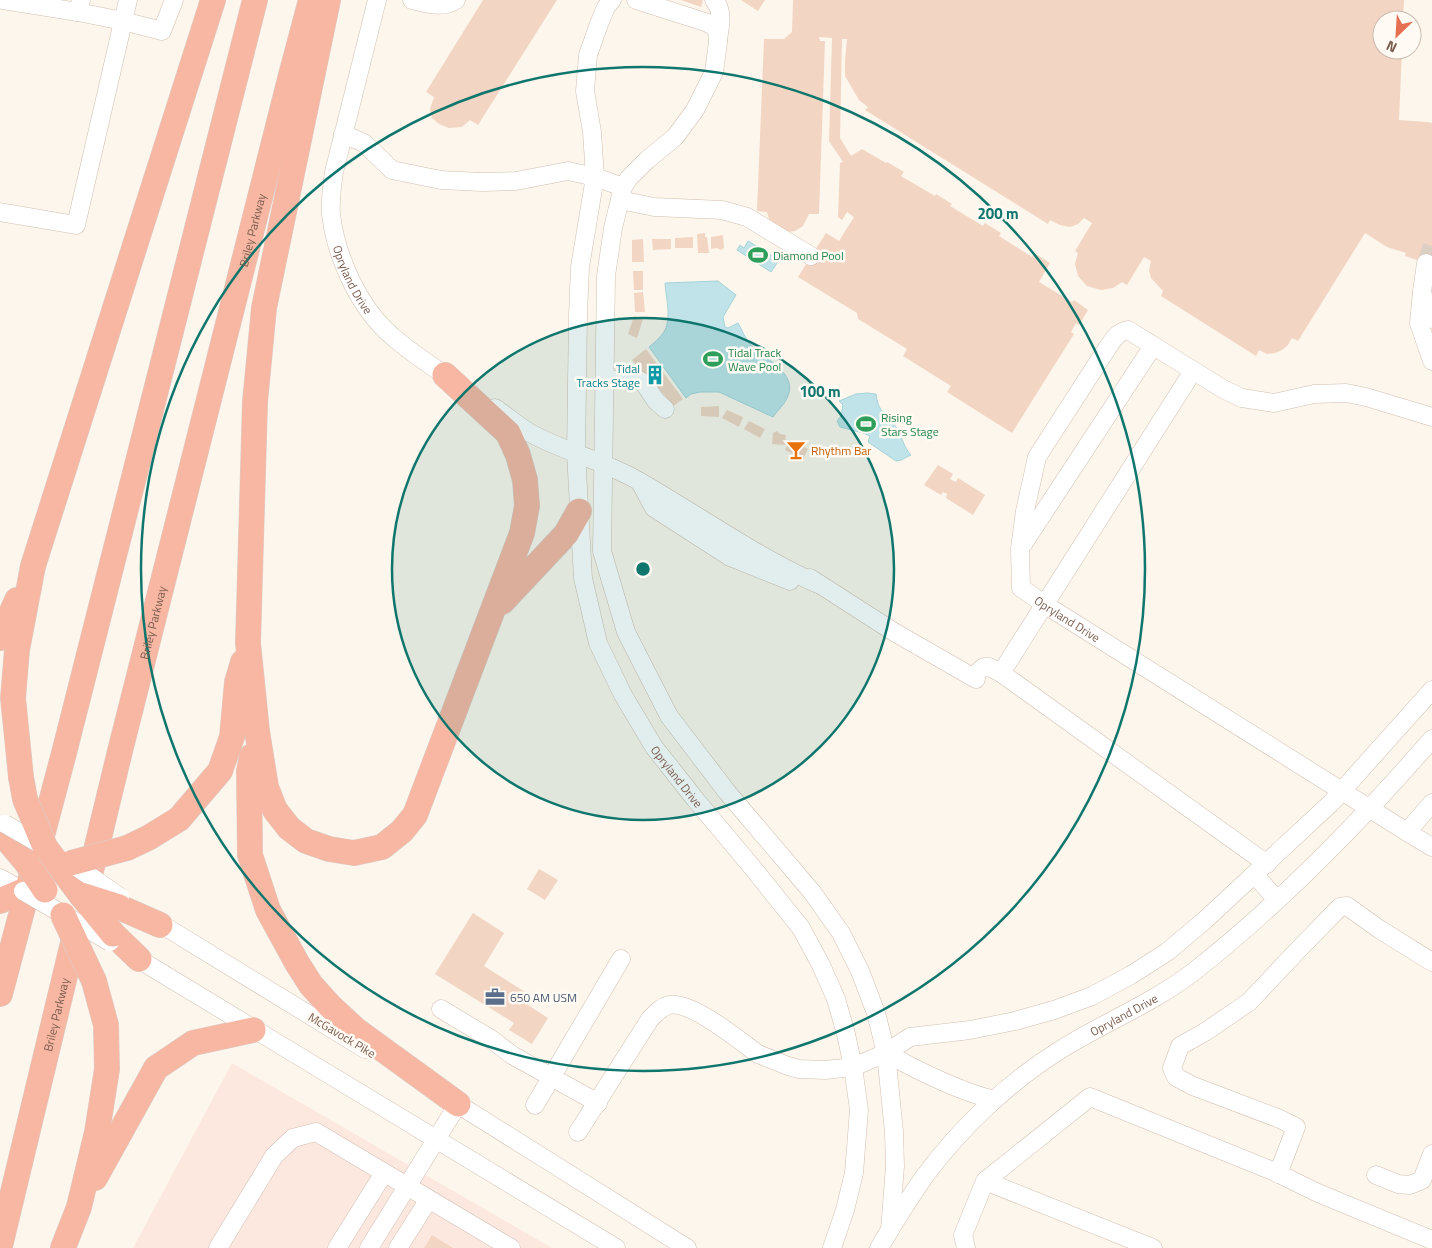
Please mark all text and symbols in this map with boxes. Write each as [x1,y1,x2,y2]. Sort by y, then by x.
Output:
north arrow [1372,10,1422,60]
text: N [1382,36,1400,59]
street label: Briley Parkway [233,191,270,269]
text: 200 m [977,202,1019,225]
street label: Opryland Drive [328,243,378,318]
sports icon: Diamond Pool [747,244,769,266]
place label: Diamond Pool [773,246,844,265]
place label: Tidal Track Wave Pool [728,343,781,376]
sports icon: Tidal Track Wave Pool [702,348,724,370]
place label: Tidal Tracks Stage [577,359,640,392]
building icon: Tidal Tracks Stage [644,364,666,386]
text: 100 m [799,380,841,403]
place label: Rising Stars Stage [881,408,939,441]
sports icon: Rising Stars Stage [855,413,877,435]
bar icon: Rhythm Bar [785,439,807,461]
place label: Rhythm Bar [811,441,871,460]
centre of rings [634,560,652,578]
street label: Briley Parkway [134,584,171,661]
street label: Opryland Drive [1031,591,1104,647]
street label: Opryland Drive [646,741,708,812]
street label: Briley Parkway [38,976,74,1053]
office icon: 650 AM USM [484,986,506,1008]
place label: 650 AM USM [510,988,577,1007]
street label: Opryland Drive [1086,988,1161,1041]
street label: McGavock Pike [305,1007,379,1063]

